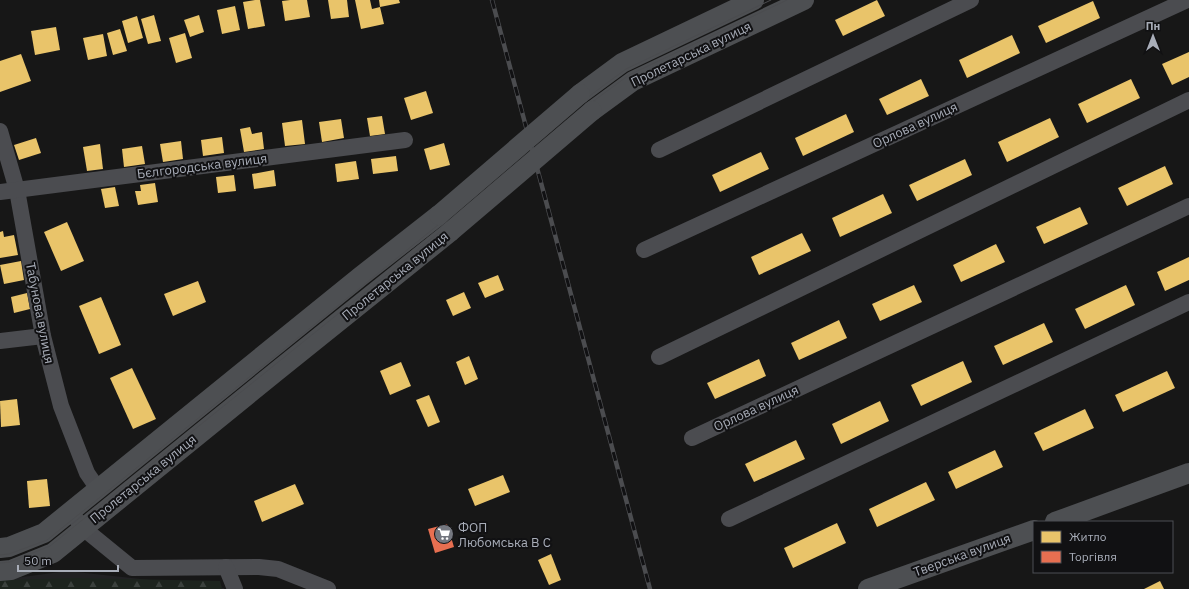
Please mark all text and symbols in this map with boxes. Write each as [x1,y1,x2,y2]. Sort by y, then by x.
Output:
north arrow [1133,16,1173,56]
street label: Пролетарська вулиця [628,17,754,91]
text: Пн [1146,19,1160,33]
street label: Орлова вулиця [870,98,960,152]
street label: Бєлгородська вулиця [136,150,268,182]
street label: Пролетарська вулиця [338,228,452,324]
street label: Табунова вулиця [22,261,58,365]
street label: Орлова вулиця [711,381,801,435]
street label: Пролетарська вулиця [86,431,200,527]
place label: ФОП Любомська В С [458,519,551,551]
legend [1033,521,1173,573]
supermarket icon: ФОП Любомська В С [433,523,455,545]
text: Житло [1069,529,1107,544]
street label: Тверська вулиця [911,530,1013,580]
scale bar [18,547,118,573]
text: Торгівля [1069,549,1117,564]
text: 50 m [24,553,52,568]

